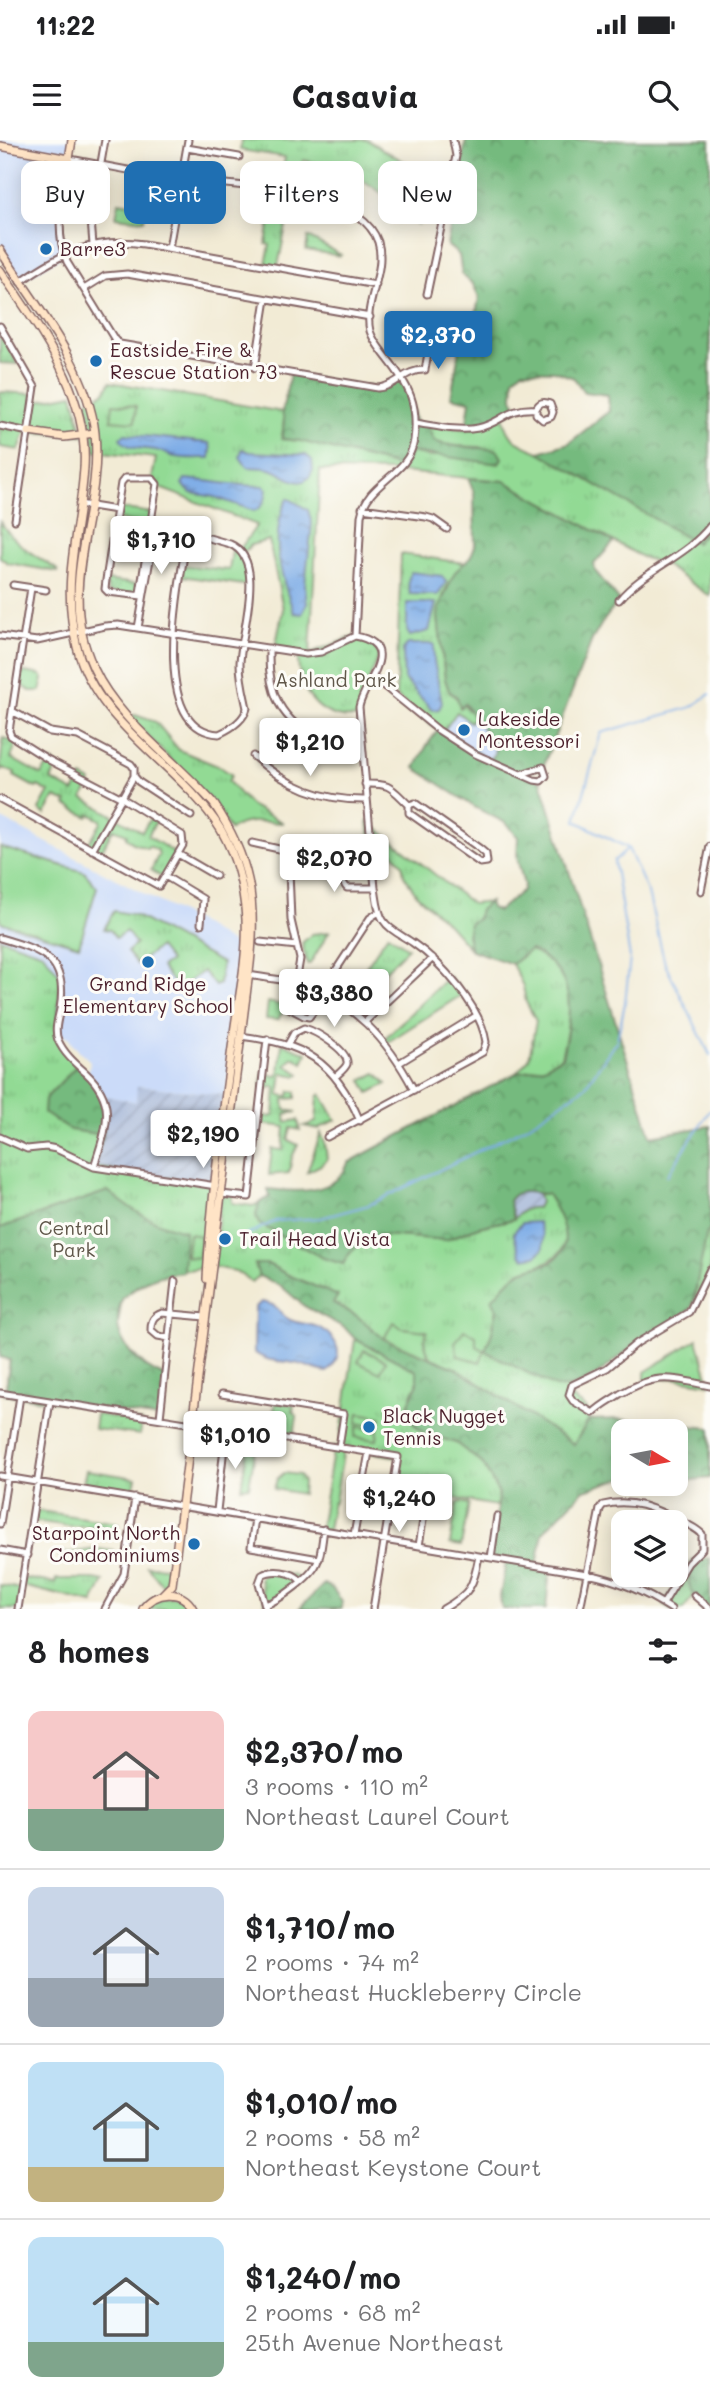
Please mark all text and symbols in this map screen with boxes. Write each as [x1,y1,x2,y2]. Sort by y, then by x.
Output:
text: 11:22 [35,8,95,42]
text: Casavia [292,74,418,116]
icon: menu [28,76,66,114]
icon: search [644,76,682,114]
chip: Buy [21,161,110,224]
chip: Rent [124,161,226,224]
chip: Filters [240,161,364,224]
chip: New [378,161,477,224]
place label: Barre3 [60,236,126,261]
marker: Barre3 [38,241,54,257]
pin: $2,370 [381,312,495,371]
text: $2,370 [400,319,476,349]
place label: Eastside Fire & Rescue Station 73 [110,337,277,384]
marker: Eastside Fire & Rescue Station 73 [88,353,104,369]
pin: $1,710 [104,516,218,576]
text: $1,710 [126,524,196,554]
park label: Ashland Park [275,667,397,692]
place label: Lakeside Montessori [478,706,580,753]
pin: $1,210 [253,718,367,778]
marker: Lakeside Montessori [456,722,472,738]
text: $1,210 [275,726,345,756]
pin: $2,070 [277,834,391,894]
text: $2,070 [296,842,372,872]
marker: Grand Ridge Elementary School [140,954,156,970]
pin: $3,380 [277,970,391,1029]
place label: Grand Ridge Elementary School [63,971,233,1018]
text: $3,380 [295,977,373,1007]
pin: $2,190 [146,1110,260,1170]
text: $2,190 [167,1118,239,1148]
park label: Central Park [39,1215,109,1262]
place label: Trail Head Vista [239,1226,390,1251]
marker: Trail Head Vista [217,1231,233,1247]
place label: Black Nugget Tennis [383,1403,505,1450]
pin: $1,010 [178,1412,292,1471]
text: $1,010 [199,1419,271,1449]
marker: Black Nugget Tennis [361,1419,377,1435]
north arrow [611,1419,688,1496]
map controls [611,1419,688,1587]
pin: $1,240 [342,1474,456,1534]
text: $1,240 [362,1482,436,1512]
button: layers [611,1510,688,1587]
place label: Starpoint North Condominiums [32,1520,180,1567]
marker: Starpoint North Condominiums [186,1536,202,1552]
text: 8 homes [28,1631,150,1671]
icon: filters [644,1632,682,1670]
text: $2,370/mo [245,1731,403,1771]
icon: home [84,1739,168,1823]
text: 3 rooms · 110 m² [245,1771,428,1801]
text: Northeast Laurel Court [245,1801,510,1831]
text: $1,710/mo [245,1907,395,1947]
icon: home [84,1915,168,1999]
text: 2 rooms · 74 m² [245,1947,419,1977]
text: Northeast Huckleberry Circle [245,1977,582,2007]
text: $1,010/mo [245,2082,397,2122]
icon: home [84,2090,168,2174]
text: 2 rooms · 58 m² [245,2122,420,2152]
text: Northeast Keystone Court [245,2152,541,2182]
text: $1,240/mo [245,2257,401,2297]
icon: home [84,2265,168,2349]
text: 2 rooms · 68 m² [245,2297,420,2327]
text: 25th Avenue Northeast [245,2327,504,2357]

